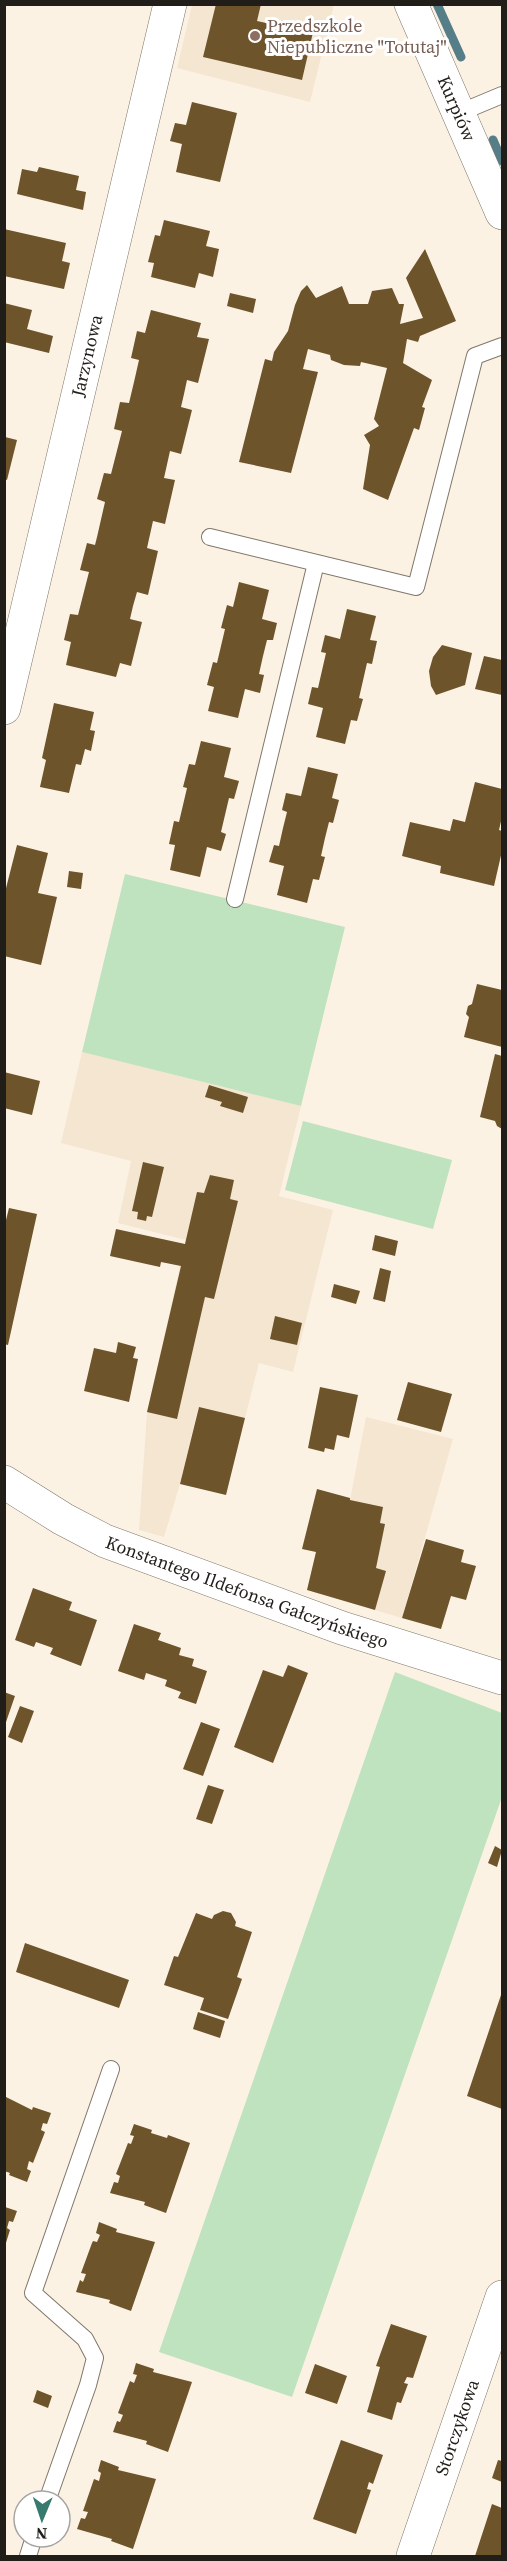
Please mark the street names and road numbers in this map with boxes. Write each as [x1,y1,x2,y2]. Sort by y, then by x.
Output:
street label: Kurpiów [432,72,482,145]
street label: Jarzynowa [65,311,109,400]
street label: Konstantego Ildefonsa Gałczyńskiego [102,1529,392,1654]
street label: Storczykowa [429,2375,485,2479]

